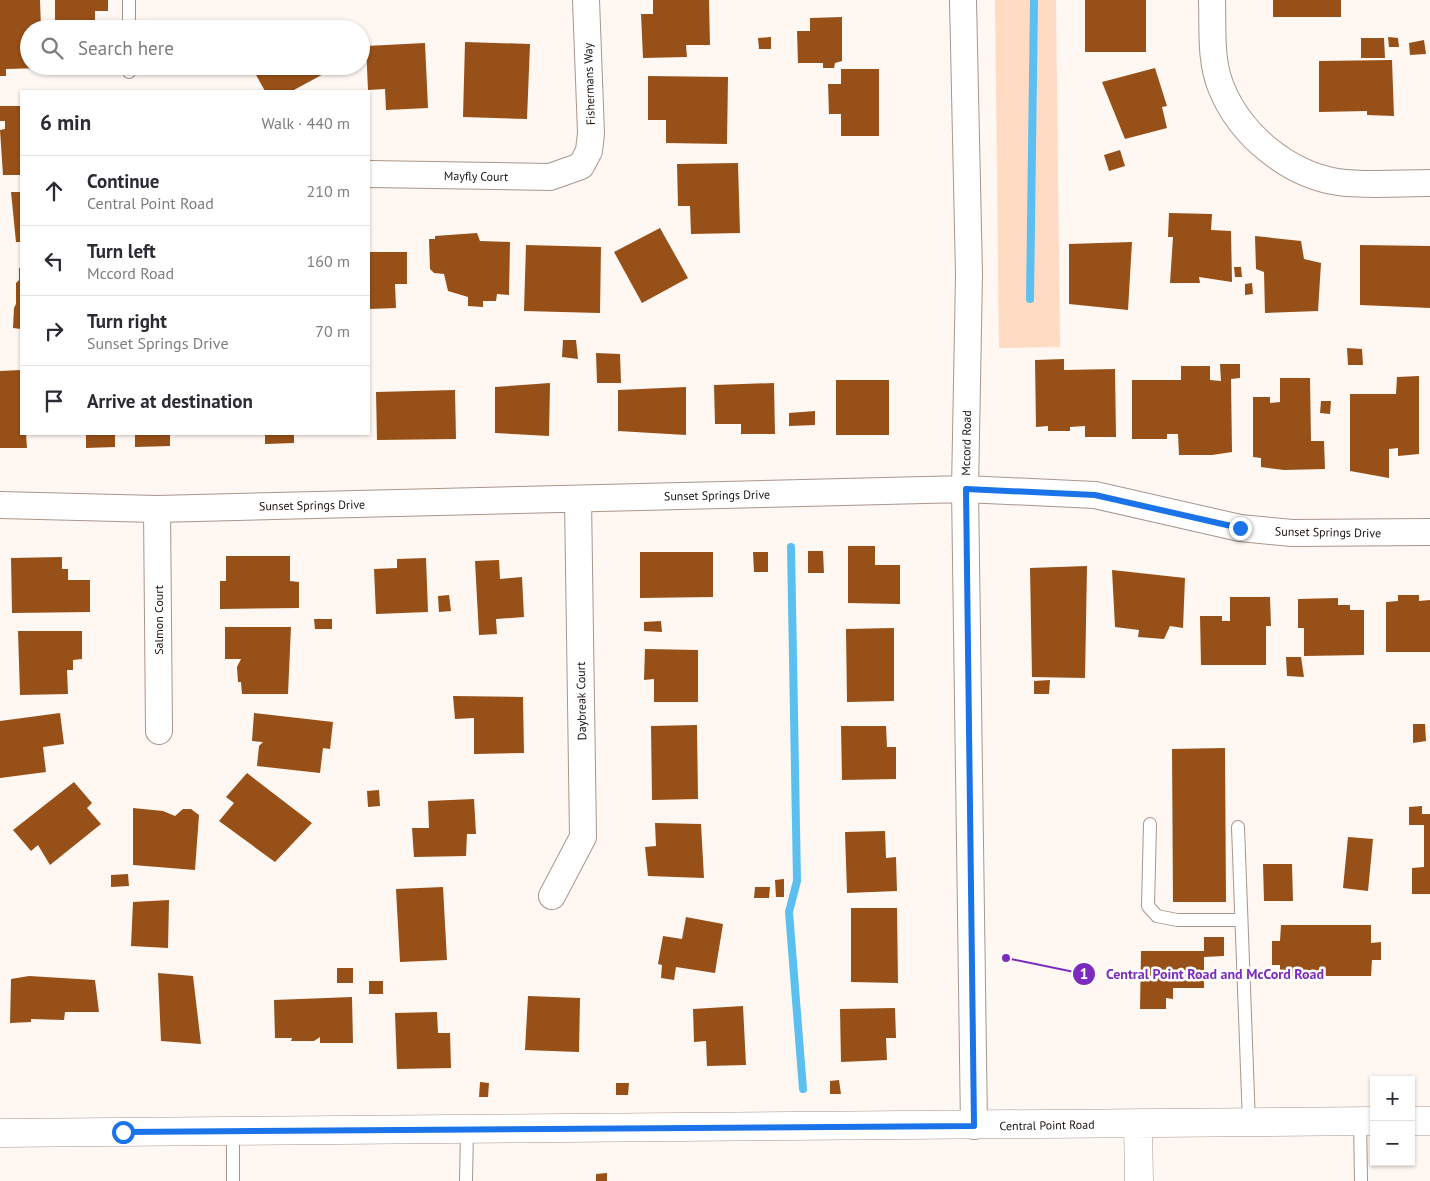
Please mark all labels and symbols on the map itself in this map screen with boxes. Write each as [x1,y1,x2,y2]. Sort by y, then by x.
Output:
street label: Fishermans Way [580,42,598,125]
street label: Mayfly Court [444,168,508,184]
street label: Mccord Road [958,410,974,476]
street label: Sunset Springs Drive [664,487,770,503]
street label: Sunset Springs Drive [259,497,365,513]
route end [1229,517,1252,540]
street label: Sunset Springs Drive [1275,524,1381,540]
street label: Salmon Court [151,585,166,655]
street label: Daybreak Court [573,662,589,740]
callout: Central Point Road and McCord Road [1071,959,1334,988]
text: 1 [1080,964,1088,983]
text: Central Point Road and McCord Road [1106,965,1324,983]
street label: Central Point Road [999,1117,1095,1133]
route start [112,1121,135,1144]

